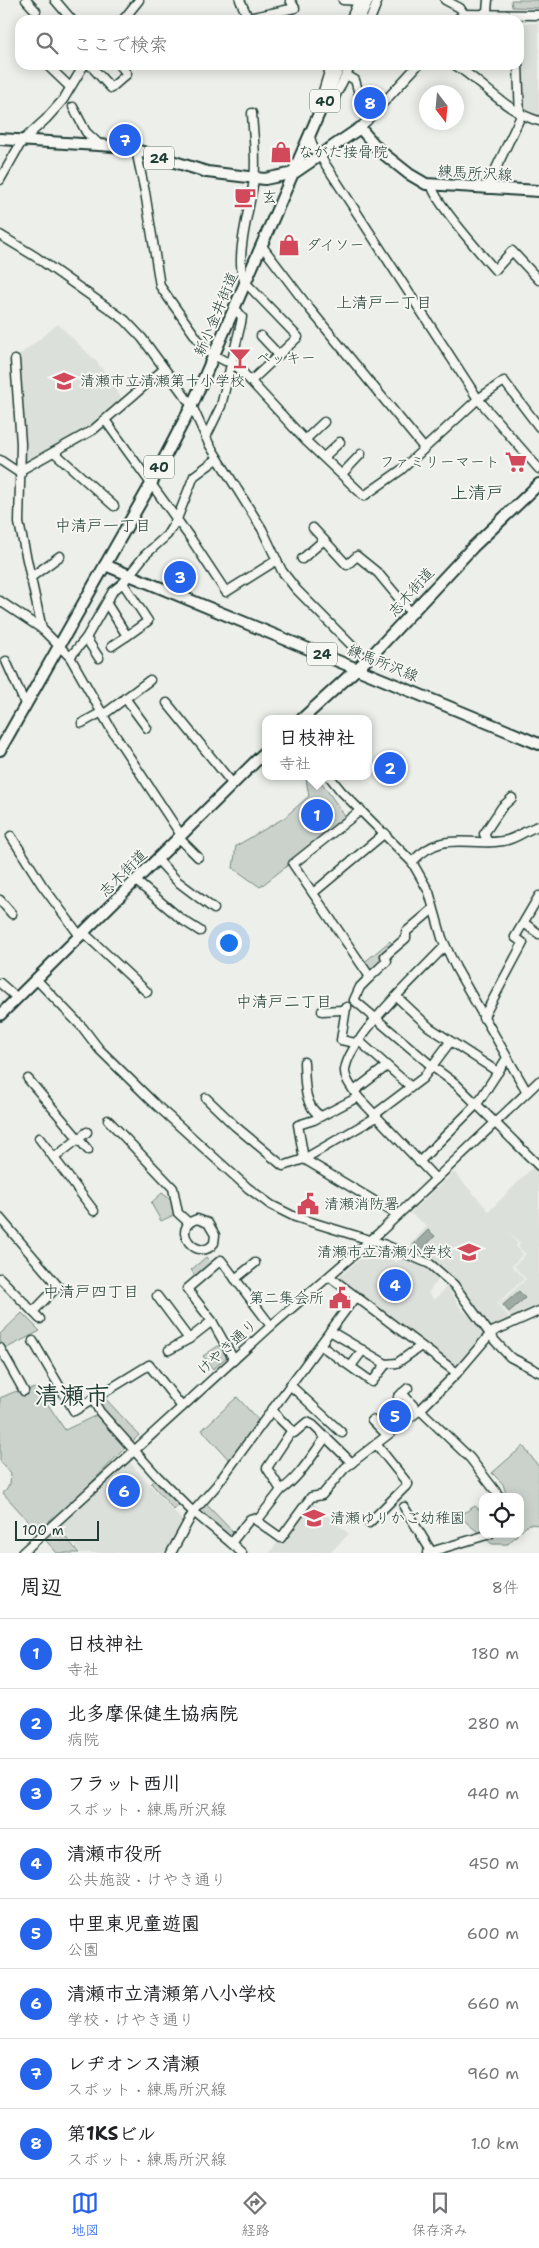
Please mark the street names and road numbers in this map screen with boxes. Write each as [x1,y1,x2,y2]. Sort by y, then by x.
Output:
road number: 40 [310,90,340,112]
road number: 24 [144,146,174,170]
street label: 練馬所沢線 [437,161,513,185]
street label: 新小金井街道 [189,269,243,359]
road number: 40 [144,456,174,478]
street label: 志木街道 [383,563,439,621]
street label: 練馬所沢線 [344,640,422,686]
road number: 24 [307,642,337,666]
street label: 志木街道 [95,845,151,901]
street label: けやき通り [192,1314,262,1380]

